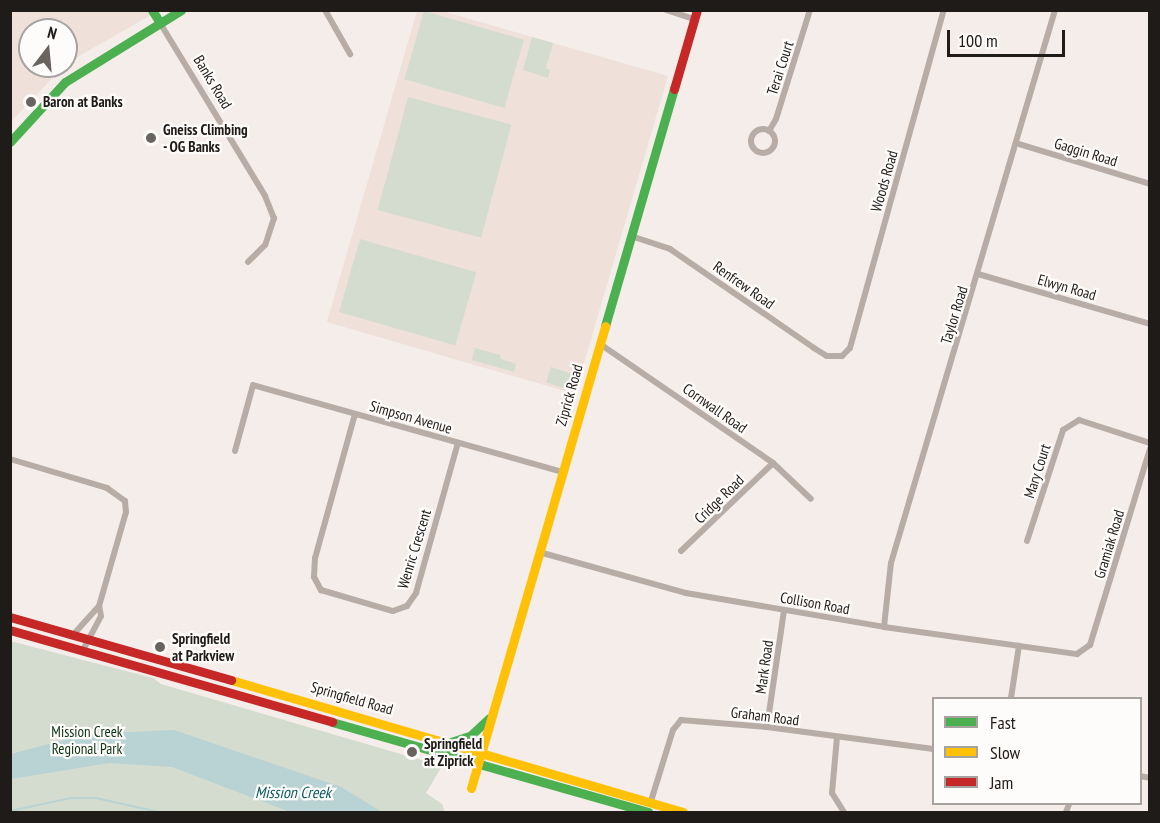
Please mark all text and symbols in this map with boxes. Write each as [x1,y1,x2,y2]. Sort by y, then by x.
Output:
north arrow [18,18,78,78]
scale bar [950,18,1068,56]
text: N [45,22,59,43]
text: 100 m [958,29,998,52]
street label: Terai Court [763,39,797,97]
street label: Banks Road [190,52,236,112]
place label: Baron at Banks [43,93,123,111]
marker: Baron at Banks [24,95,38,109]
place label: Gneiss Climbing - OG Banks [163,120,248,155]
marker: Gneiss Climbing - OG Banks [144,131,158,145]
street label: Gaggin Road [1052,134,1120,170]
street label: Woods Road [867,148,901,214]
street label: Renfrew Road [710,257,778,313]
street label: Elwyn Road [1036,270,1098,304]
street label: Taylor Road [937,284,971,346]
street label: Ziprick Road [552,362,586,428]
street label: Cornwall Road [679,379,751,437]
street label: Simpson Avenue [368,397,454,437]
street label: Mary Court [1020,441,1054,501]
street label: Cridge Road [690,471,748,527]
street label: Wenric Crescent [393,507,435,591]
street label: Gramiak Road [1090,507,1128,581]
street label: Collison Road [779,588,851,618]
place label: Springfield at Parkview [172,629,234,664]
street label: Mark Road [751,639,777,695]
marker: Springfield at Parkview [153,640,167,654]
street label: Springfield Road [309,678,395,718]
legend [932,697,1142,805]
street label: Graham Road [730,703,800,729]
text: Fast [990,711,1016,734]
park label: Mission Creek Regional Park [51,722,123,757]
place label: Springfield at Ziprick [424,734,482,769]
text: Slow [990,741,1020,764]
marker: Springfield at Ziprick [405,745,419,759]
text: Jam [990,771,1013,794]
water label: Mission Creek [255,782,331,802]

